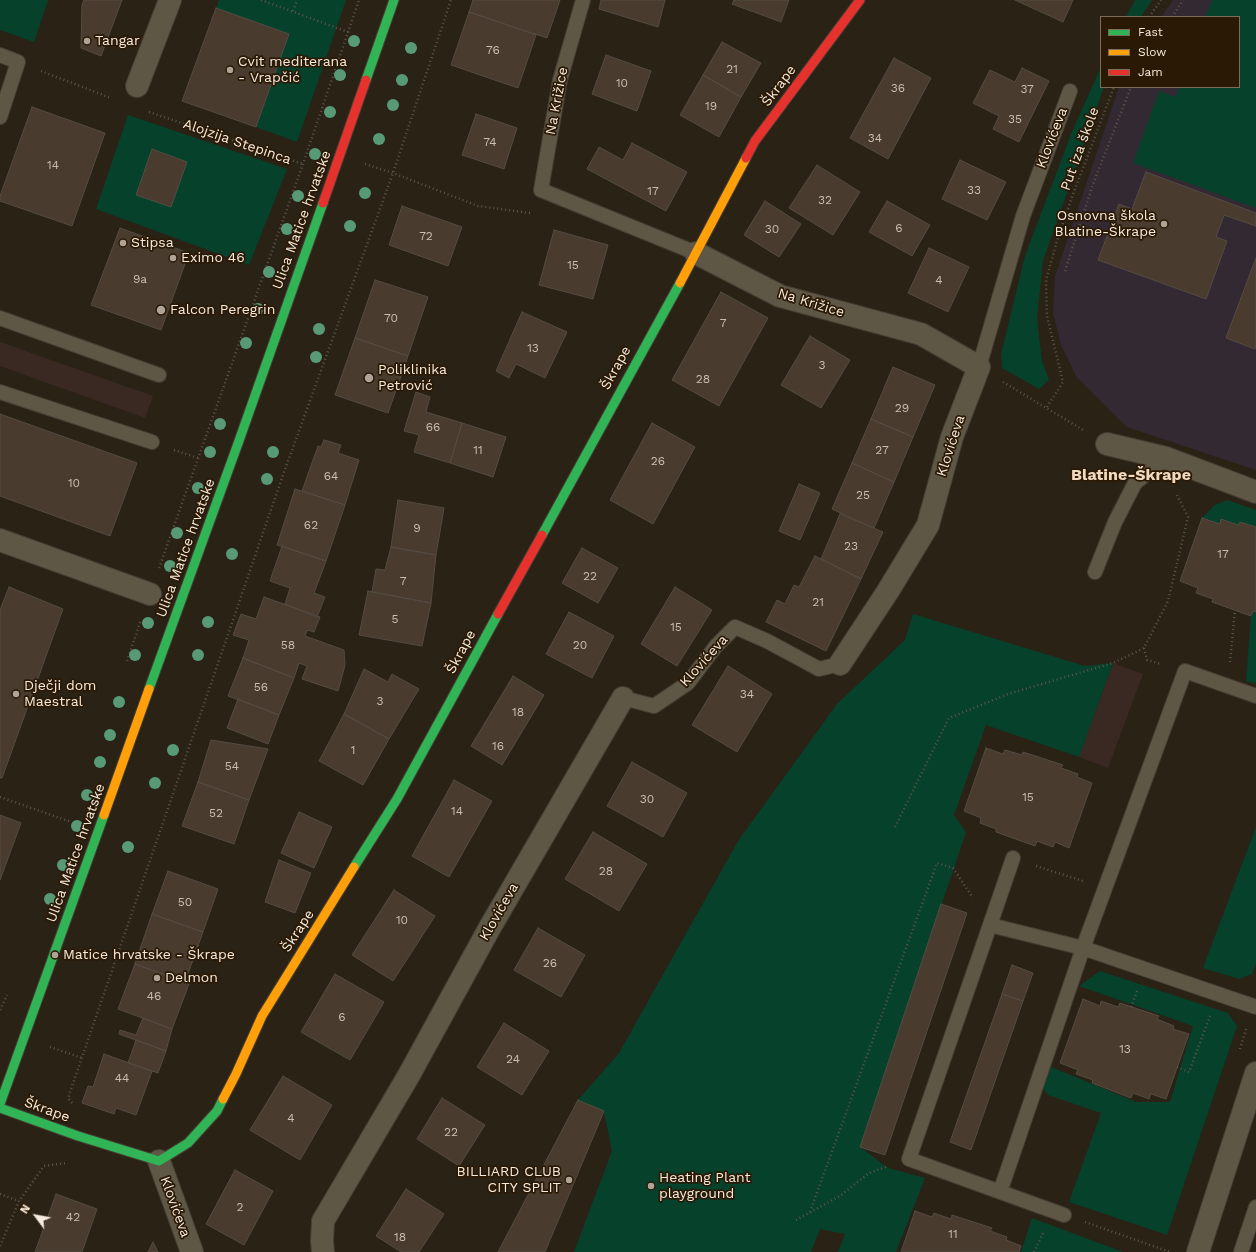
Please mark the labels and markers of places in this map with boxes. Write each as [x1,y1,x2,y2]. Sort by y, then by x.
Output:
place label: Tangar [95,33,140,49]
marker: Tangar [82,36,92,46]
place label: Cvit mediterana - Vrapčić [238,54,347,86]
marker: Cvit mediterana - Vrapčić [225,65,235,75]
place label: Osnovna škola Blatine-Škrape [1055,208,1156,240]
marker: Osnovna škola Blatine-Škrape [1159,219,1169,229]
place label: Stipsa [131,235,174,251]
marker: Stipsa [118,238,128,248]
place label: Eximo 46 [181,250,245,266]
marker: Eximo 46 [168,253,178,263]
place label: Falcon Peregrin [170,302,275,318]
marker: Falcon Peregrin [155,304,167,316]
place label: Poliklinika Petrović [378,362,447,394]
marker: Poliklinika Petrović [363,372,375,384]
place label: Dječji dom Maestral [24,678,96,710]
marker: Dječji dom Maestral [11,689,21,699]
place label: Matice hrvatske - Škrape [63,947,235,963]
marker: Matice hrvatske - Škrape [50,950,60,960]
place label: Delmon [165,970,218,986]
marker: Delmon [152,973,162,983]
place label: BILLIARD CLUB CITY SPLIT [457,1164,561,1196]
place label: Heating Plant playground [659,1170,751,1202]
marker: BILLIARD CLUB CITY SPLIT [564,1175,574,1185]
marker: Heating Plant playground [646,1181,656,1191]

